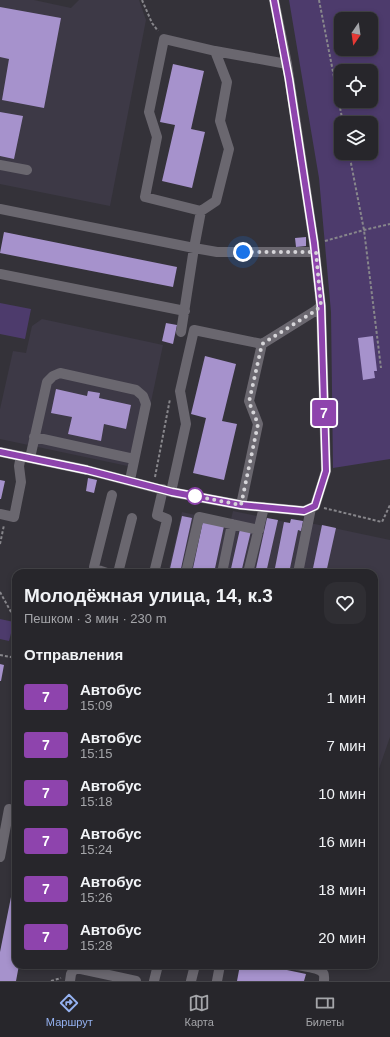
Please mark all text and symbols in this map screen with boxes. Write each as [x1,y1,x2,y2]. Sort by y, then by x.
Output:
north arrow [334,12,378,56]
map controls [334,12,378,160]
button: locate [334,64,378,108]
button: layers [334,116,378,160]
your location [233,242,253,262]
line badge: 7 [311,400,337,426]
text: 7 [320,405,328,421]
unlabelled marker [186,487,204,505]
button: heart [324,582,366,624]
text: Молодёжная улица, 14, к.3 [24,585,273,606]
text: Пешком · 3 мин · 230 m [24,611,166,626]
text: Отправления [24,646,123,663]
text: Автобус [80,681,142,698]
text: 7 [42,689,50,705]
text: 1 мин [327,689,366,706]
text: 15:09 [80,698,113,713]
text: Автобус [80,729,142,746]
text: 7 [42,737,50,753]
text: 7 мин [327,737,366,754]
text: 15:15 [80,746,113,761]
text: Автобус [80,777,142,794]
text: 7 [42,785,50,801]
text: 10 мин [318,785,366,802]
text: 15:18 [80,794,113,809]
text: Автобус [80,825,142,842]
text: 7 [42,833,50,849]
text: 16 мин [318,833,366,850]
text: 15:24 [80,842,113,857]
text: Автобус [80,873,142,890]
text: 7 [42,881,50,897]
text: 18 мин [318,881,366,898]
text: 15:26 [80,890,113,905]
text: Автобус [80,921,142,938]
text: 7 [42,929,50,945]
text: 20 мин [318,929,366,946]
text: 15:28 [80,938,113,953]
tab: Маршрут [46,992,93,1028]
tab: Карта [184,992,214,1028]
tab: Билеты [306,992,344,1028]

